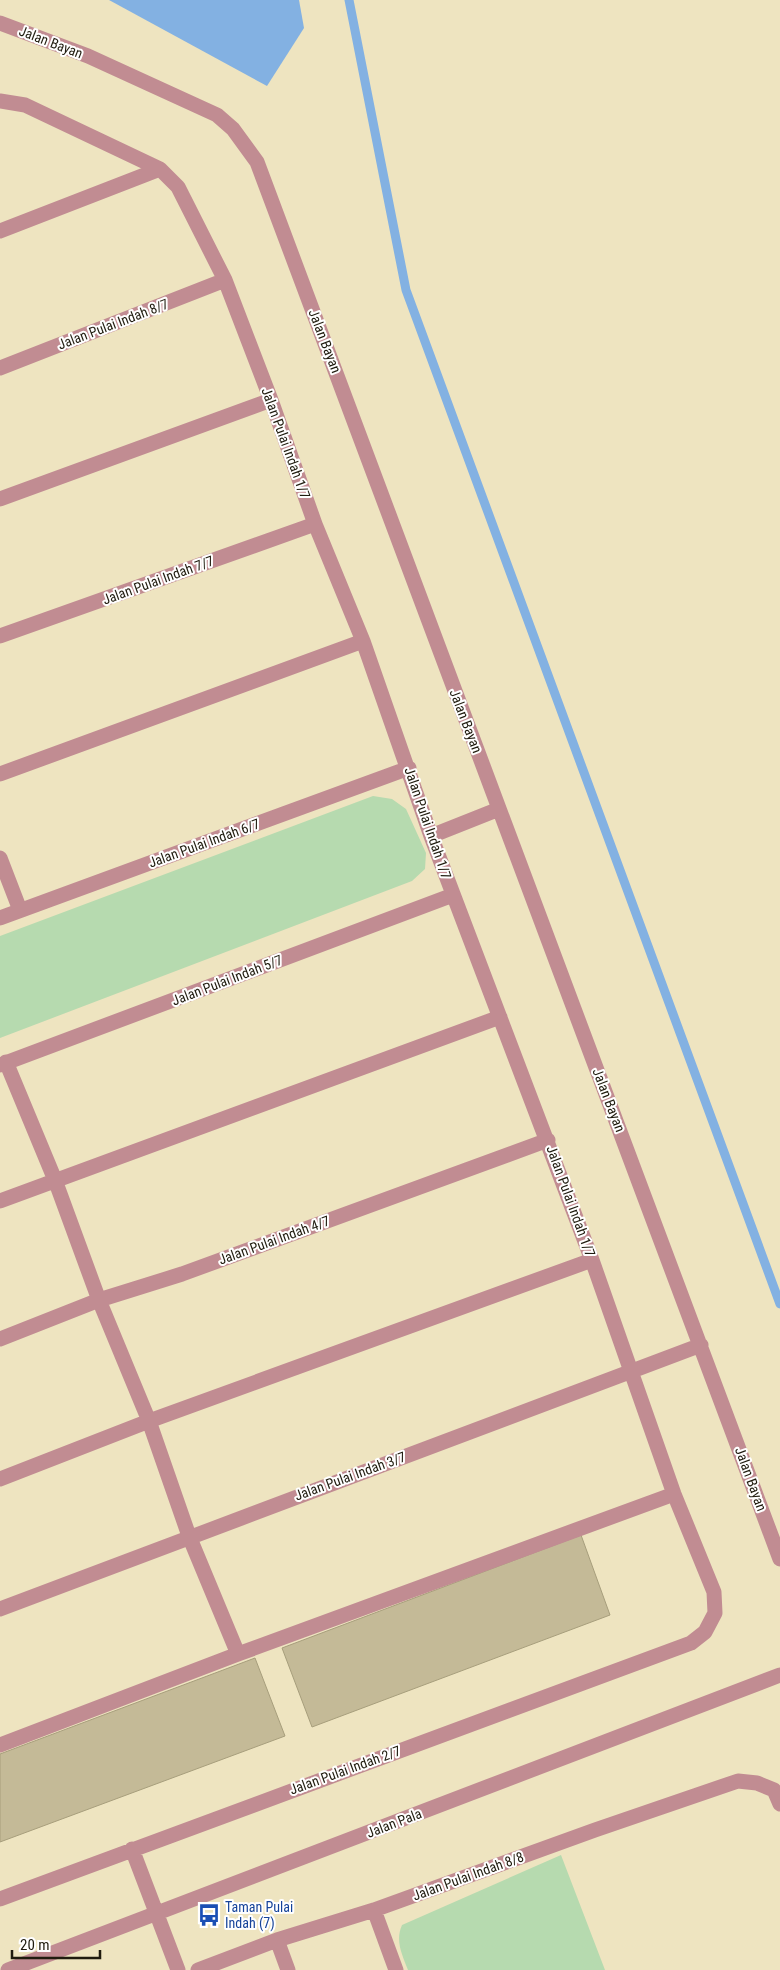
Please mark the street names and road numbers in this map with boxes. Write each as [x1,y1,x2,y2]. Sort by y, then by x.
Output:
street label: Jalan Bayan [17,23,85,61]
street label: Jalan Pulai Indah 8/7 [55,296,171,352]
street label: Jalan Bayan [306,307,344,375]
street label: Jalan Pulai Indah 1/7 [258,385,314,501]
street label: Jalan Pulai Indah 7/7 [100,552,216,608]
street label: Jalan Bayan [447,687,485,755]
street label: Jalan Pulai Indah 1/7 [401,765,455,881]
street label: Jalan Pulai Indah 6/7 [146,815,262,871]
street label: Jalan Pulai Indah 5/7 [169,952,285,1008]
street label: Jalan Bayan [590,1066,628,1134]
street label: Jalan Pulai Indah 1/7 [543,1143,599,1259]
street label: Jalan Pulai Indah 4/7 [216,1212,332,1268]
street label: Jalan Bayan [732,1445,770,1513]
street label: Jalan Pulai Indah 3/7 [292,1448,408,1504]
street label: Jalan Pulai Indah 2/7 [287,1742,403,1798]
street label: Jalan Pala [364,1805,424,1841]
street label: Jalan Pulai Indah 8/8 [410,1848,526,1904]

